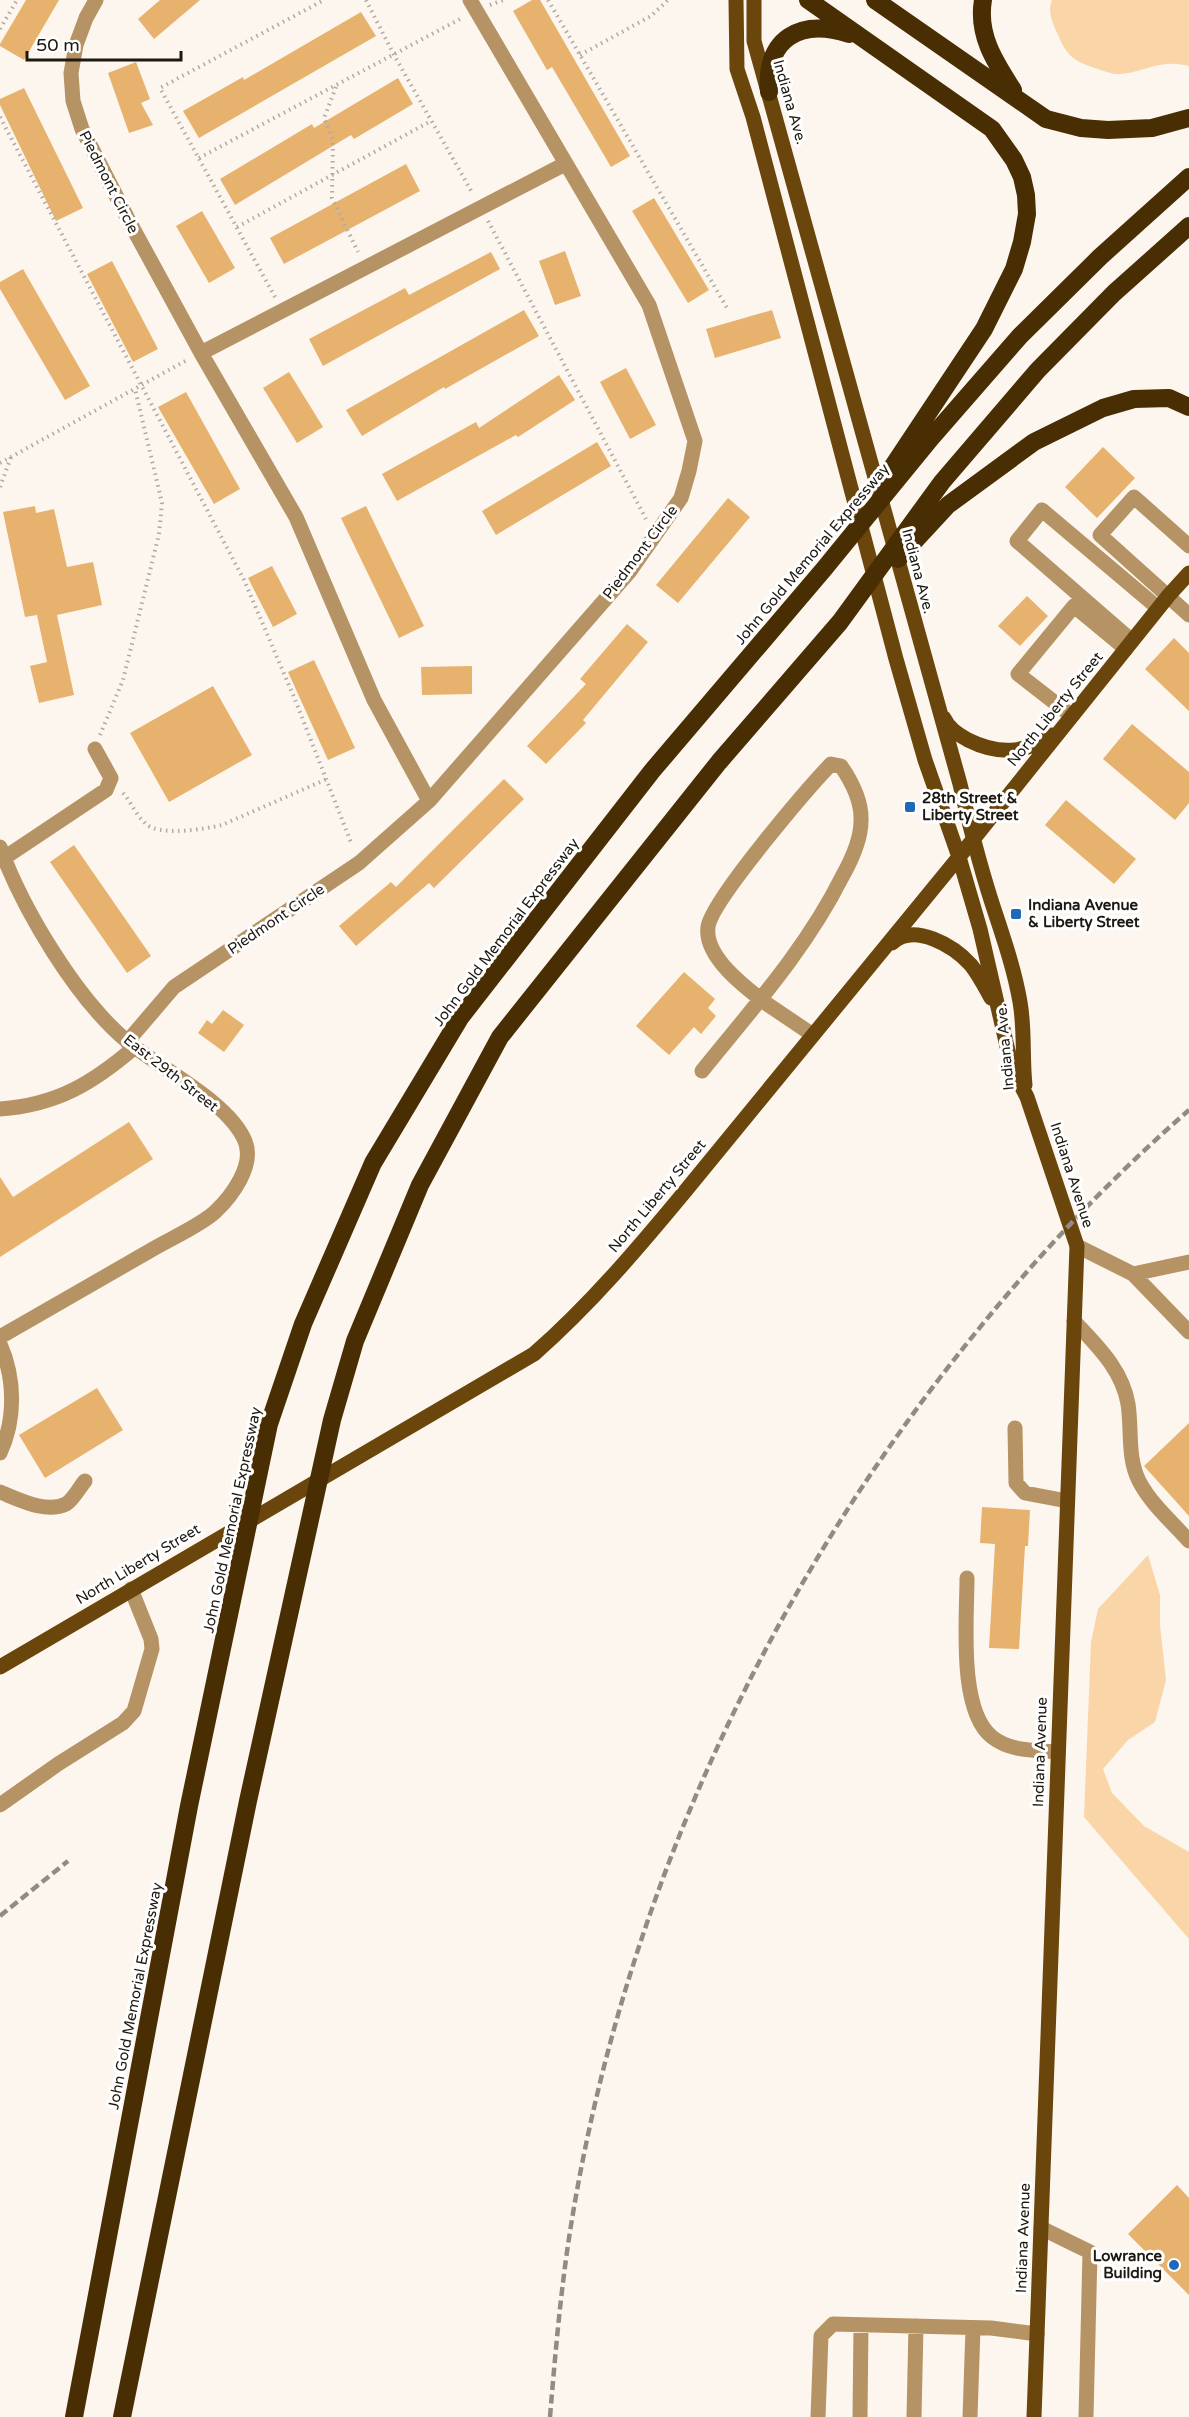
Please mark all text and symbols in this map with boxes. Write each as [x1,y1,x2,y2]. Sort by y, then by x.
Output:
scale bar [27,24,182,62]
text: 50 m [36,34,80,56]
street label: Indiana Ave. [769,58,811,146]
street label: Piedmont Circle [75,128,143,236]
street label: John Gold Memorial Expressway [731,460,893,648]
street label: Piedmont Circle [599,501,681,603]
street label: Indiana Ave. [898,527,938,615]
street label: North Liberty Street [1003,648,1107,770]
place label: 28th Street & Liberty Street [922,789,1019,825]
marker: 28th Street & Liberty Street [903,800,917,814]
street label: John Gold Memorial Expressway [429,834,583,1030]
street label: Piedmont Circle [224,880,328,958]
place label: Indiana Avenue & Liberty Street [1028,896,1140,932]
marker: Indiana Avenue & Liberty Street [1009,907,1023,921]
street label: Indiana Ave. [992,1003,1018,1091]
street label: East 29th Street [120,1030,222,1116]
street label: Indiana Avenue [1046,1120,1098,1230]
street label: North Liberty Street [604,1136,710,1256]
street label: John Gold Memorial Expressway [199,1405,265,1635]
street label: North Liberty Street [72,1520,204,1608]
street label: Indiana Avenue [1029,1697,1051,1807]
street label: John Gold Memorial Expressway [104,1881,166,2111]
street label: Indiana Avenue [1012,2183,1034,2293]
place label: Lowrance Building [1093,2247,1162,2283]
marker: Lowrance Building [1167,2258,1181,2272]

